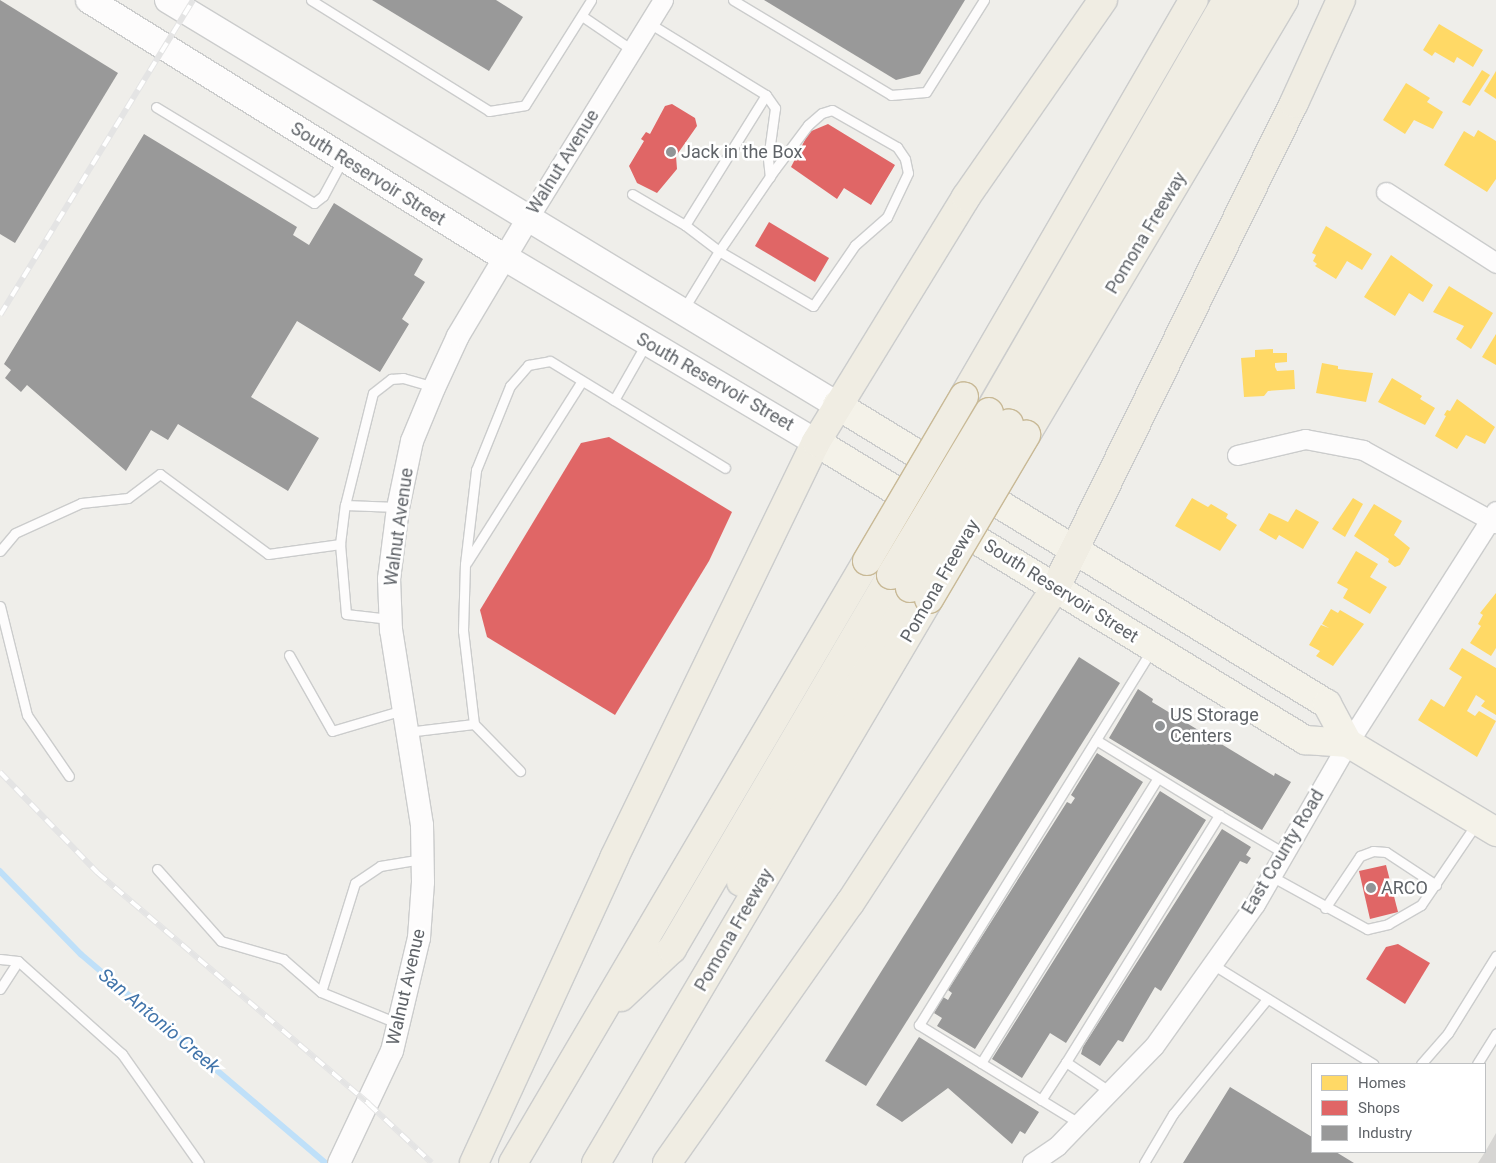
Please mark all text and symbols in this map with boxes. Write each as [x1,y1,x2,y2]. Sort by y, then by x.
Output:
street label: Walnut Avenue [522,106,604,218]
street label: South Reservoir Street [287,118,449,230]
place label: Jack in the Box [681,141,803,163]
marker: Jack in the Box [665,146,677,158]
street label: Pomona Freeway [1101,168,1191,298]
street label: South Reservoir Street [632,328,798,436]
street label: Walnut Avenue [380,467,418,587]
street label: Pomona Freeway [896,516,984,646]
street label: South Reservoir Street [980,535,1142,647]
place label: US Storage Centers [1170,705,1259,748]
marker: US Storage Centers [1154,720,1166,732]
street label: East County Road [1237,786,1329,918]
street label: Pomona Freeway [690,865,778,995]
place label: ARCO [1381,877,1428,899]
marker: ARCO [1365,882,1377,894]
street label: Walnut Avenue [382,927,430,1047]
water label: San Antonio Creek [94,964,224,1078]
legend [1311,1063,1486,1153]
text: Homes [1358,1074,1406,1092]
text: Shops [1358,1099,1400,1117]
text: Industry [1358,1124,1412,1142]

